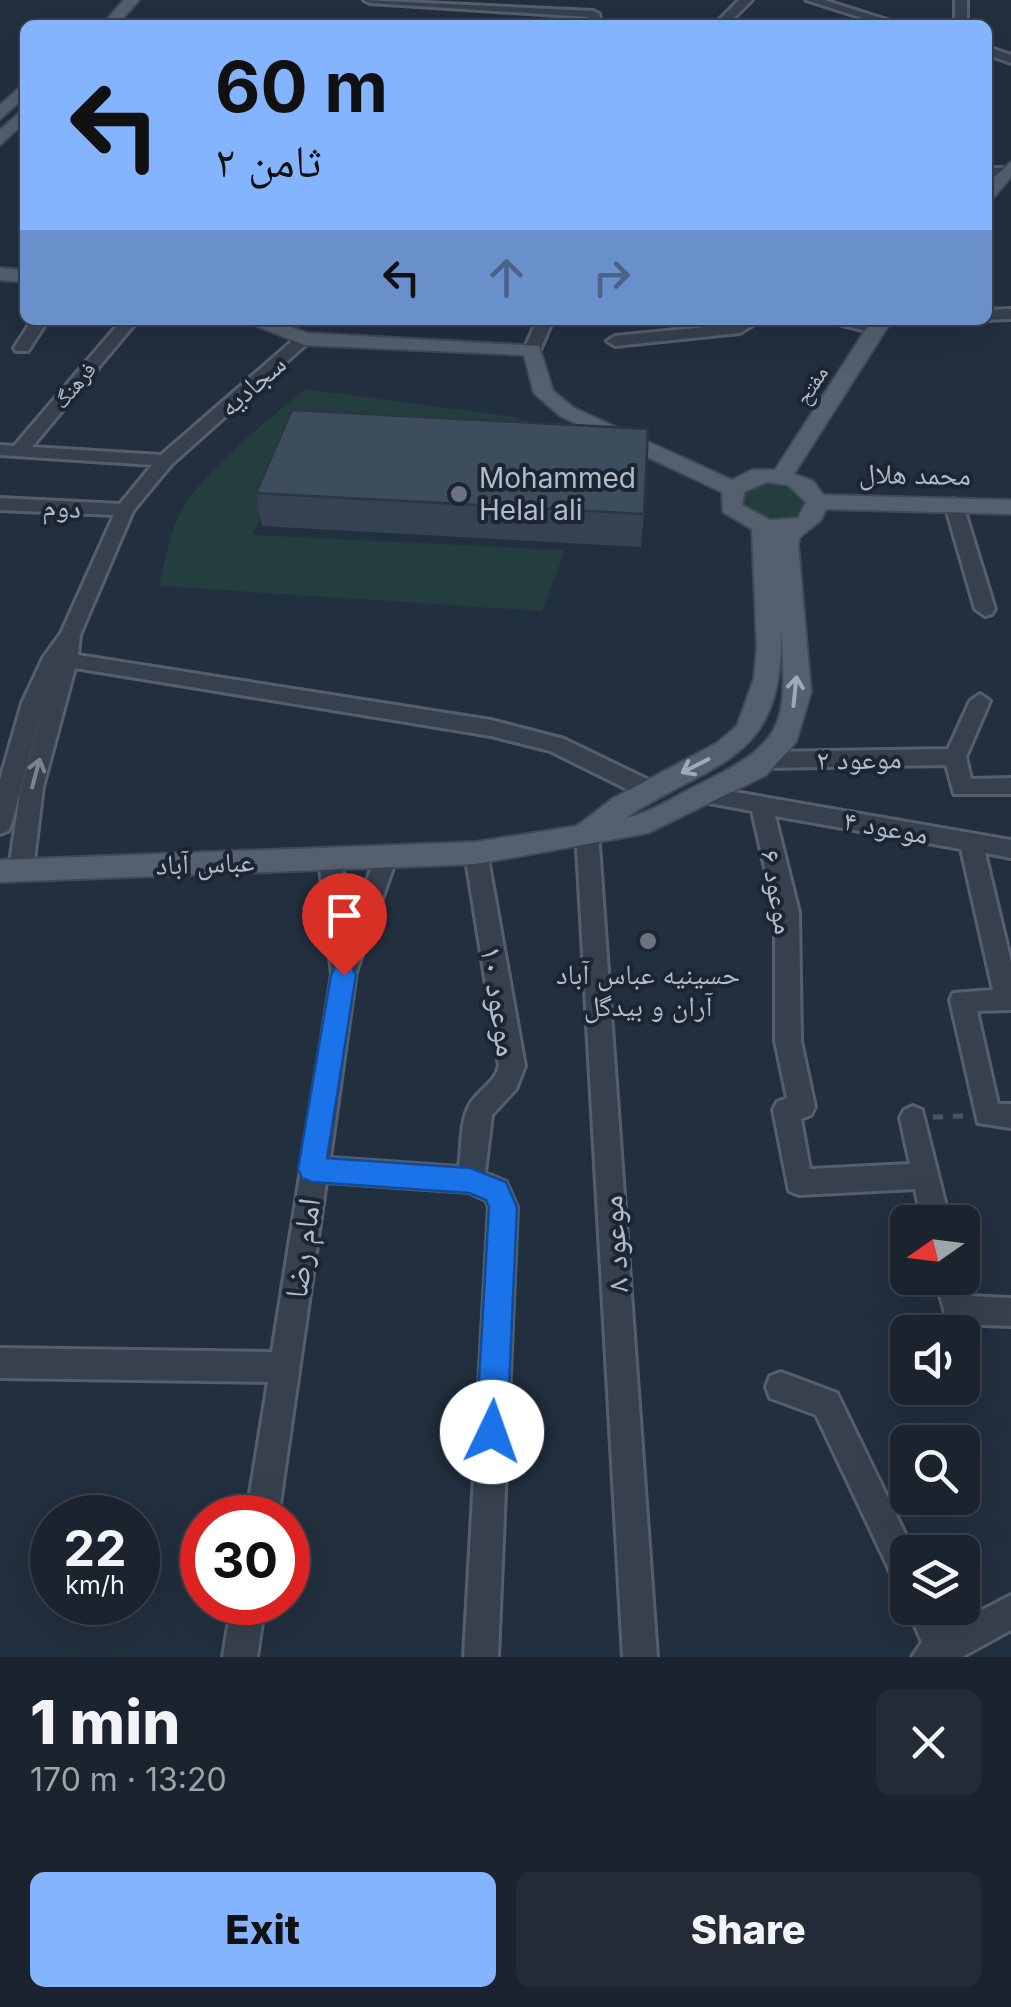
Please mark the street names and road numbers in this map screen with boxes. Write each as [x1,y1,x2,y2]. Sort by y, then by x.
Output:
street label: سجادیه [211,347,293,423]
street label: فرهنگ [47,356,101,414]
street label: مفتح [789,361,834,410]
street label: محمد هلال [859,456,971,492]
street label: دوم [42,489,82,527]
street label: موعود ۲ [816,741,902,777]
street label: موعود ۴ [841,803,931,851]
street label: عباس آباد [155,844,255,883]
street label: موعود ۶ [754,847,802,937]
street label: موعود ۱۰ [472,943,528,1059]
street label: موعود ۸ [591,1194,637,1294]
street label: امام رضا [276,1195,330,1301]

